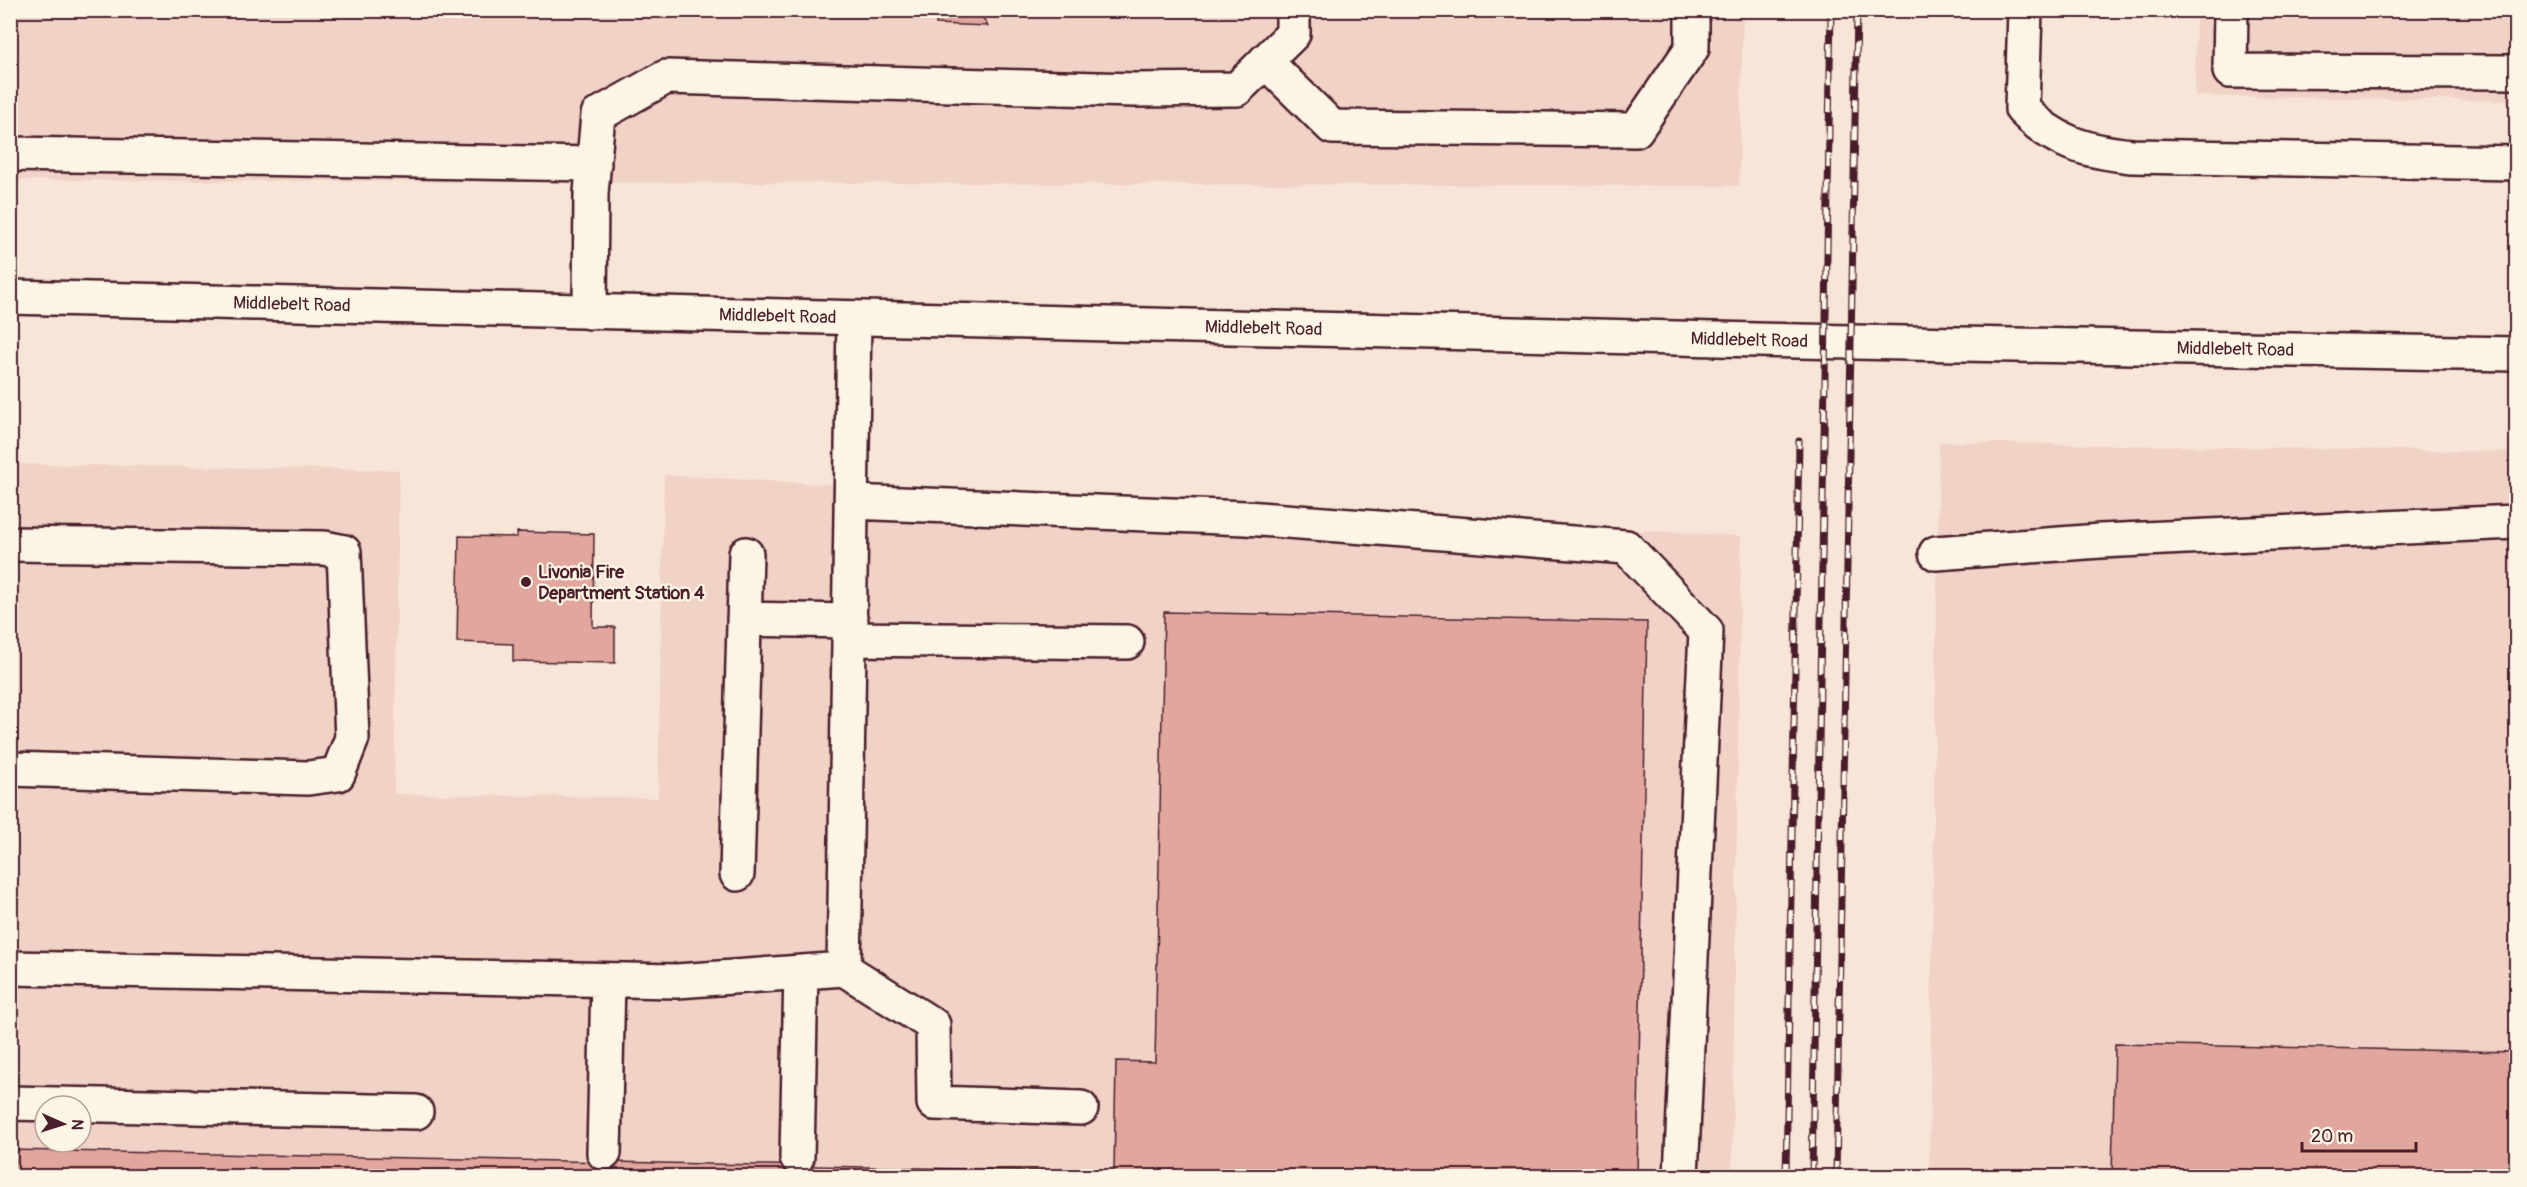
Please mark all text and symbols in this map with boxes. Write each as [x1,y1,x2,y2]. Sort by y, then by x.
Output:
street label: Middlebelt Road [233,291,351,317]
street label: Middlebelt Road [719,303,837,329]
street label: Middlebelt Road [1205,315,1323,341]
street label: Middlebelt Road [1690,327,1808,353]
street label: Middlebelt Road [2176,336,2294,361]
place label: Livonia Fire Department Station 4 [538,561,705,605]
marker: Livonia Fire Department Station 4 [519,575,533,589]
north arrow [33,1094,93,1154]
scale bar [2302,1115,2416,1153]
text: N [67,1119,87,1131]
text: 20 m [2311,1125,2353,1148]

